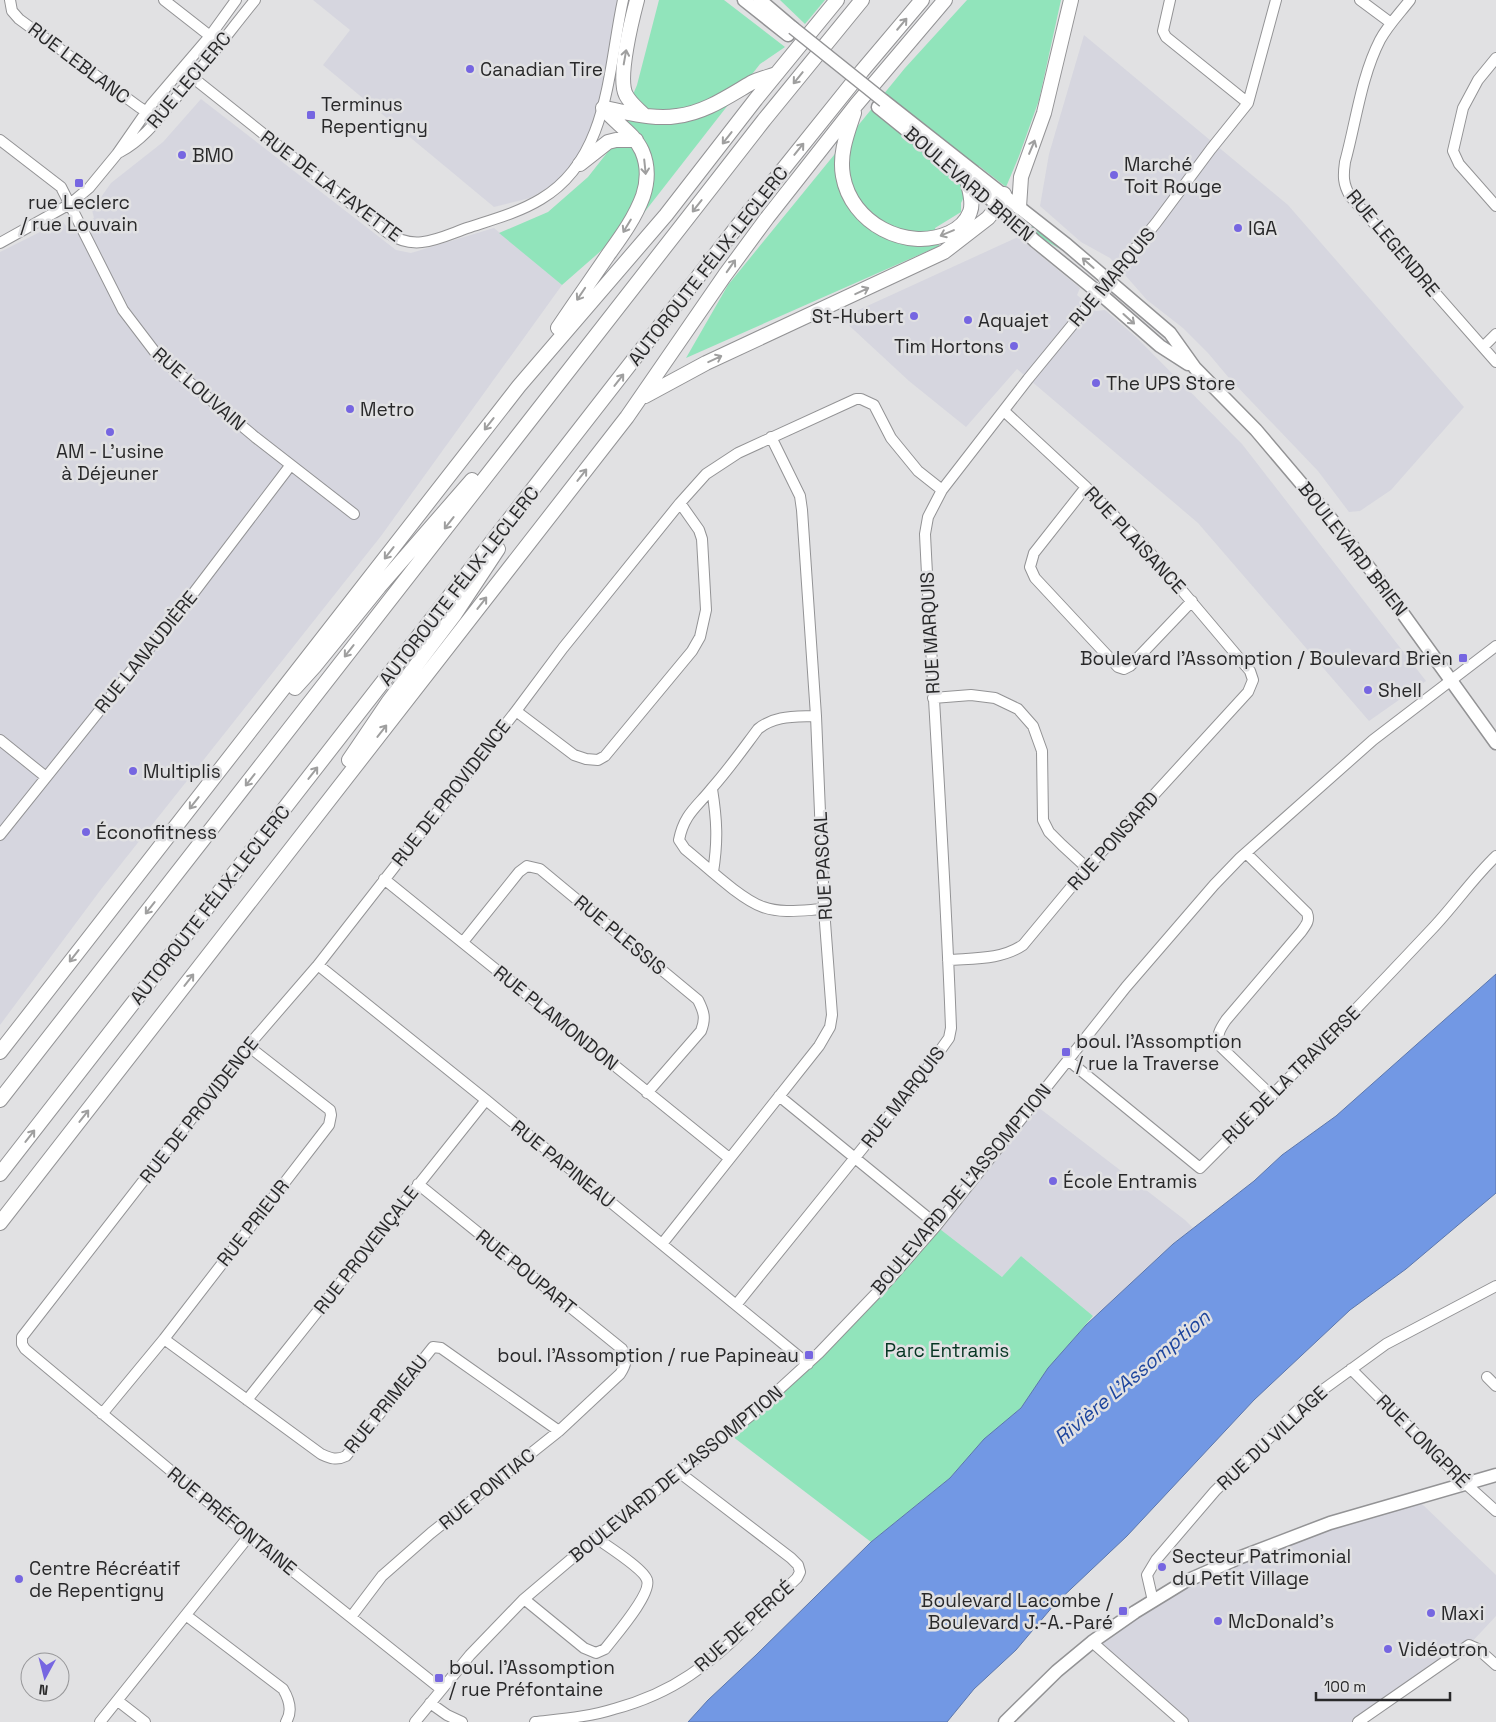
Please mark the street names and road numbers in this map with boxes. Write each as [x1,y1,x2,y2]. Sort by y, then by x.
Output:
street label: RUE LEBLANC [23,17,135,109]
street label: RUE LECLERC [141,26,237,134]
street label: BOULEVARD BRIEN [899,121,1039,247]
street label: RUE DE LA FAYETTE [255,125,407,247]
street label: AUTOROUTE FÉLIX-LECLERC [622,161,794,371]
street label: RUE LEGENDRE [1341,184,1445,302]
street label: RUE MARQUIS [1063,222,1161,332]
street label: RUE LOUVAIN [147,342,251,436]
street label: BOULEVARD BRIEN [1293,477,1413,621]
street label: AUTOROUTE FÉLIX-LECLERC [373,481,545,691]
street label: RUE PLAISANCE [1079,481,1191,599]
street label: RUE MARQUIS [914,571,946,695]
street label: RUE LANAUDIÈRE [89,586,203,718]
street label: RUE DE PROVIDENCE [386,715,516,871]
street label: RUE PONSARD [1062,786,1164,896]
street label: AUTOROUTE FÉLIX-LECLERC [124,800,296,1010]
street label: RUE PASCAL [808,811,838,921]
street label: RUE PLESSIS [569,889,671,981]
street label: RUE PLAMONDON [488,960,624,1076]
street label: RUE DE LA TRAVERSE [1216,1000,1366,1150]
street label: RUE DE PROVIDENCE [134,1032,264,1188]
street label: RUE MARQUIS [856,1041,950,1153]
street label: BOULEVARD DE L'ASSOMPTION [865,1078,1057,1300]
street label: RUE PAPINEAU [506,1115,620,1213]
street label: RUE PRIEUR [211,1174,295,1272]
street label: RUE PROVENÇALE [308,1181,424,1319]
street label: RUE POUPART [471,1224,581,1320]
street label: RUE PRIMEAU [339,1350,433,1458]
street label: BOULEVARD DE L'ASSOMPTION [564,1380,788,1568]
street label: RUE DU VILLAGE [1211,1380,1333,1496]
street label: RUE LONGPRÉ [1371,1389,1475,1493]
street label: RUE PONTIAC [434,1443,540,1535]
street label: RUE PRÉFONTAINE [162,1461,302,1581]
street label: RUE DE PERCÉ [689,1575,799,1677]

